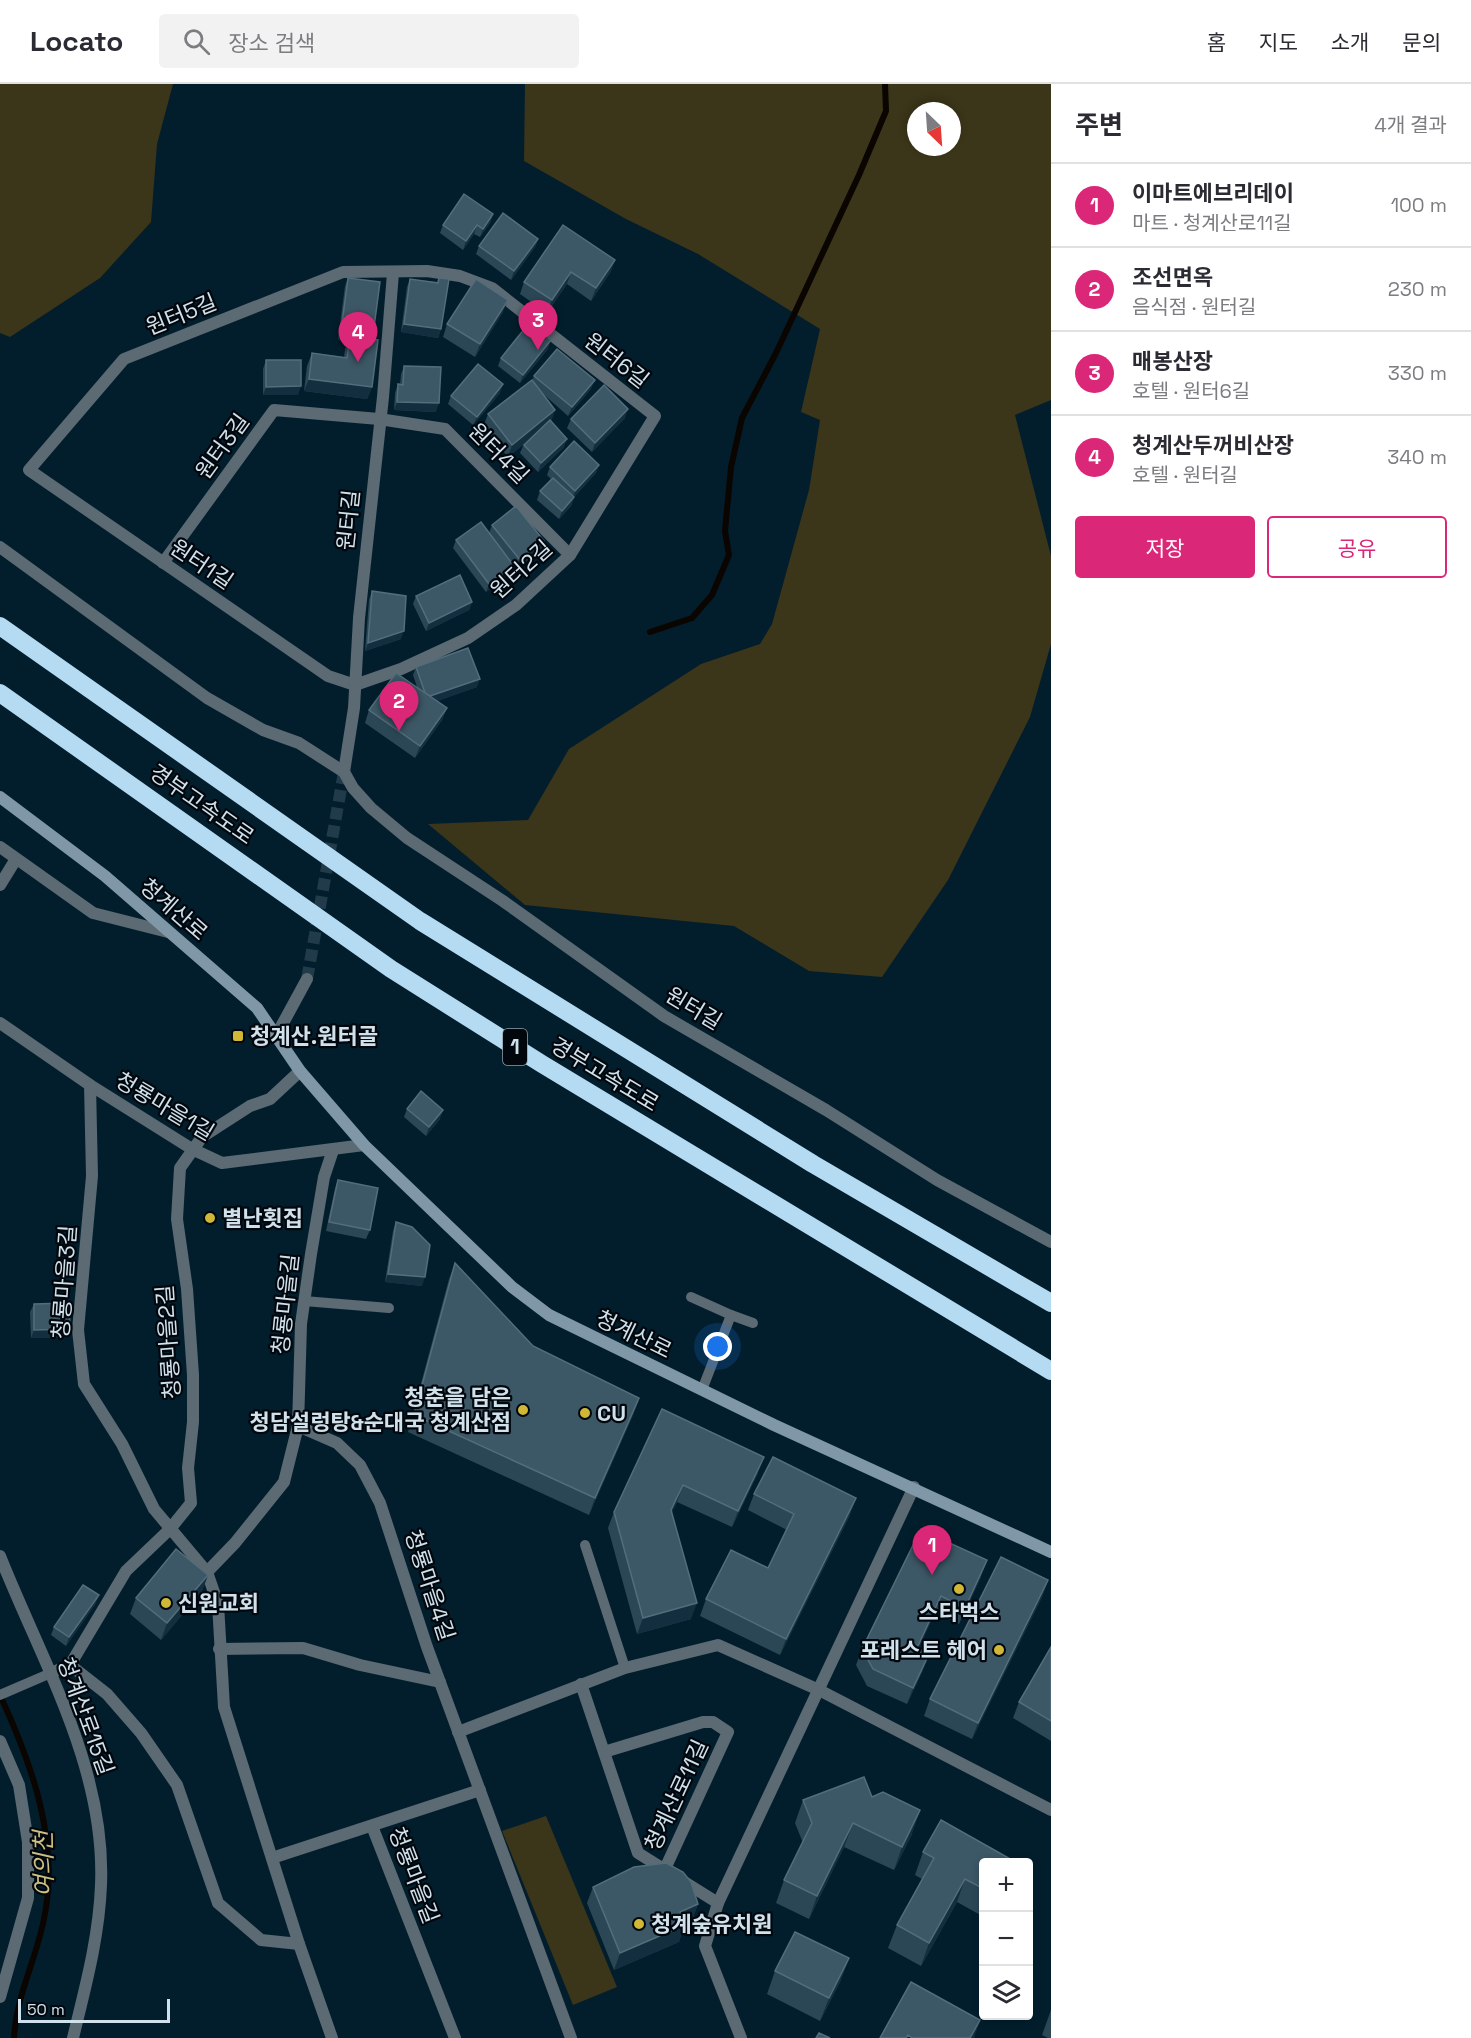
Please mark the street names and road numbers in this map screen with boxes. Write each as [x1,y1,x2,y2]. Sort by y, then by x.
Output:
street label: 원터5길 [141,287,221,341]
street label: 원터6길 [579,326,655,394]
street label: 원터3길 [189,408,255,484]
street label: 원터4길 [463,417,535,489]
street label: 원터길 [331,488,365,552]
street label: 원터1길 [165,533,239,595]
street label: 원터2길 [484,534,558,604]
street label: 경부고속도로 [144,758,260,850]
street label: 청계산로 [134,872,214,946]
street label: 원터길 [661,980,727,1036]
road number: 1 [503,1029,527,1065]
street label: 경부고속도로 [546,1031,664,1117]
street label: 청룡마을1길 [110,1066,220,1146]
street label: 청룡마을3길 [46,1224,82,1340]
street label: 청룡마을길 [266,1252,304,1356]
street label: 청룡마을2길 [150,1284,186,1400]
street label: 청계산로 [591,1304,677,1364]
street label: 청룡마을4길 [399,1526,461,1644]
street label: 청계산로15길 [52,1653,120,1779]
street label: 청계산로11길 [638,1735,714,1855]
street label: 청룡마을길 [383,1823,445,1927]

